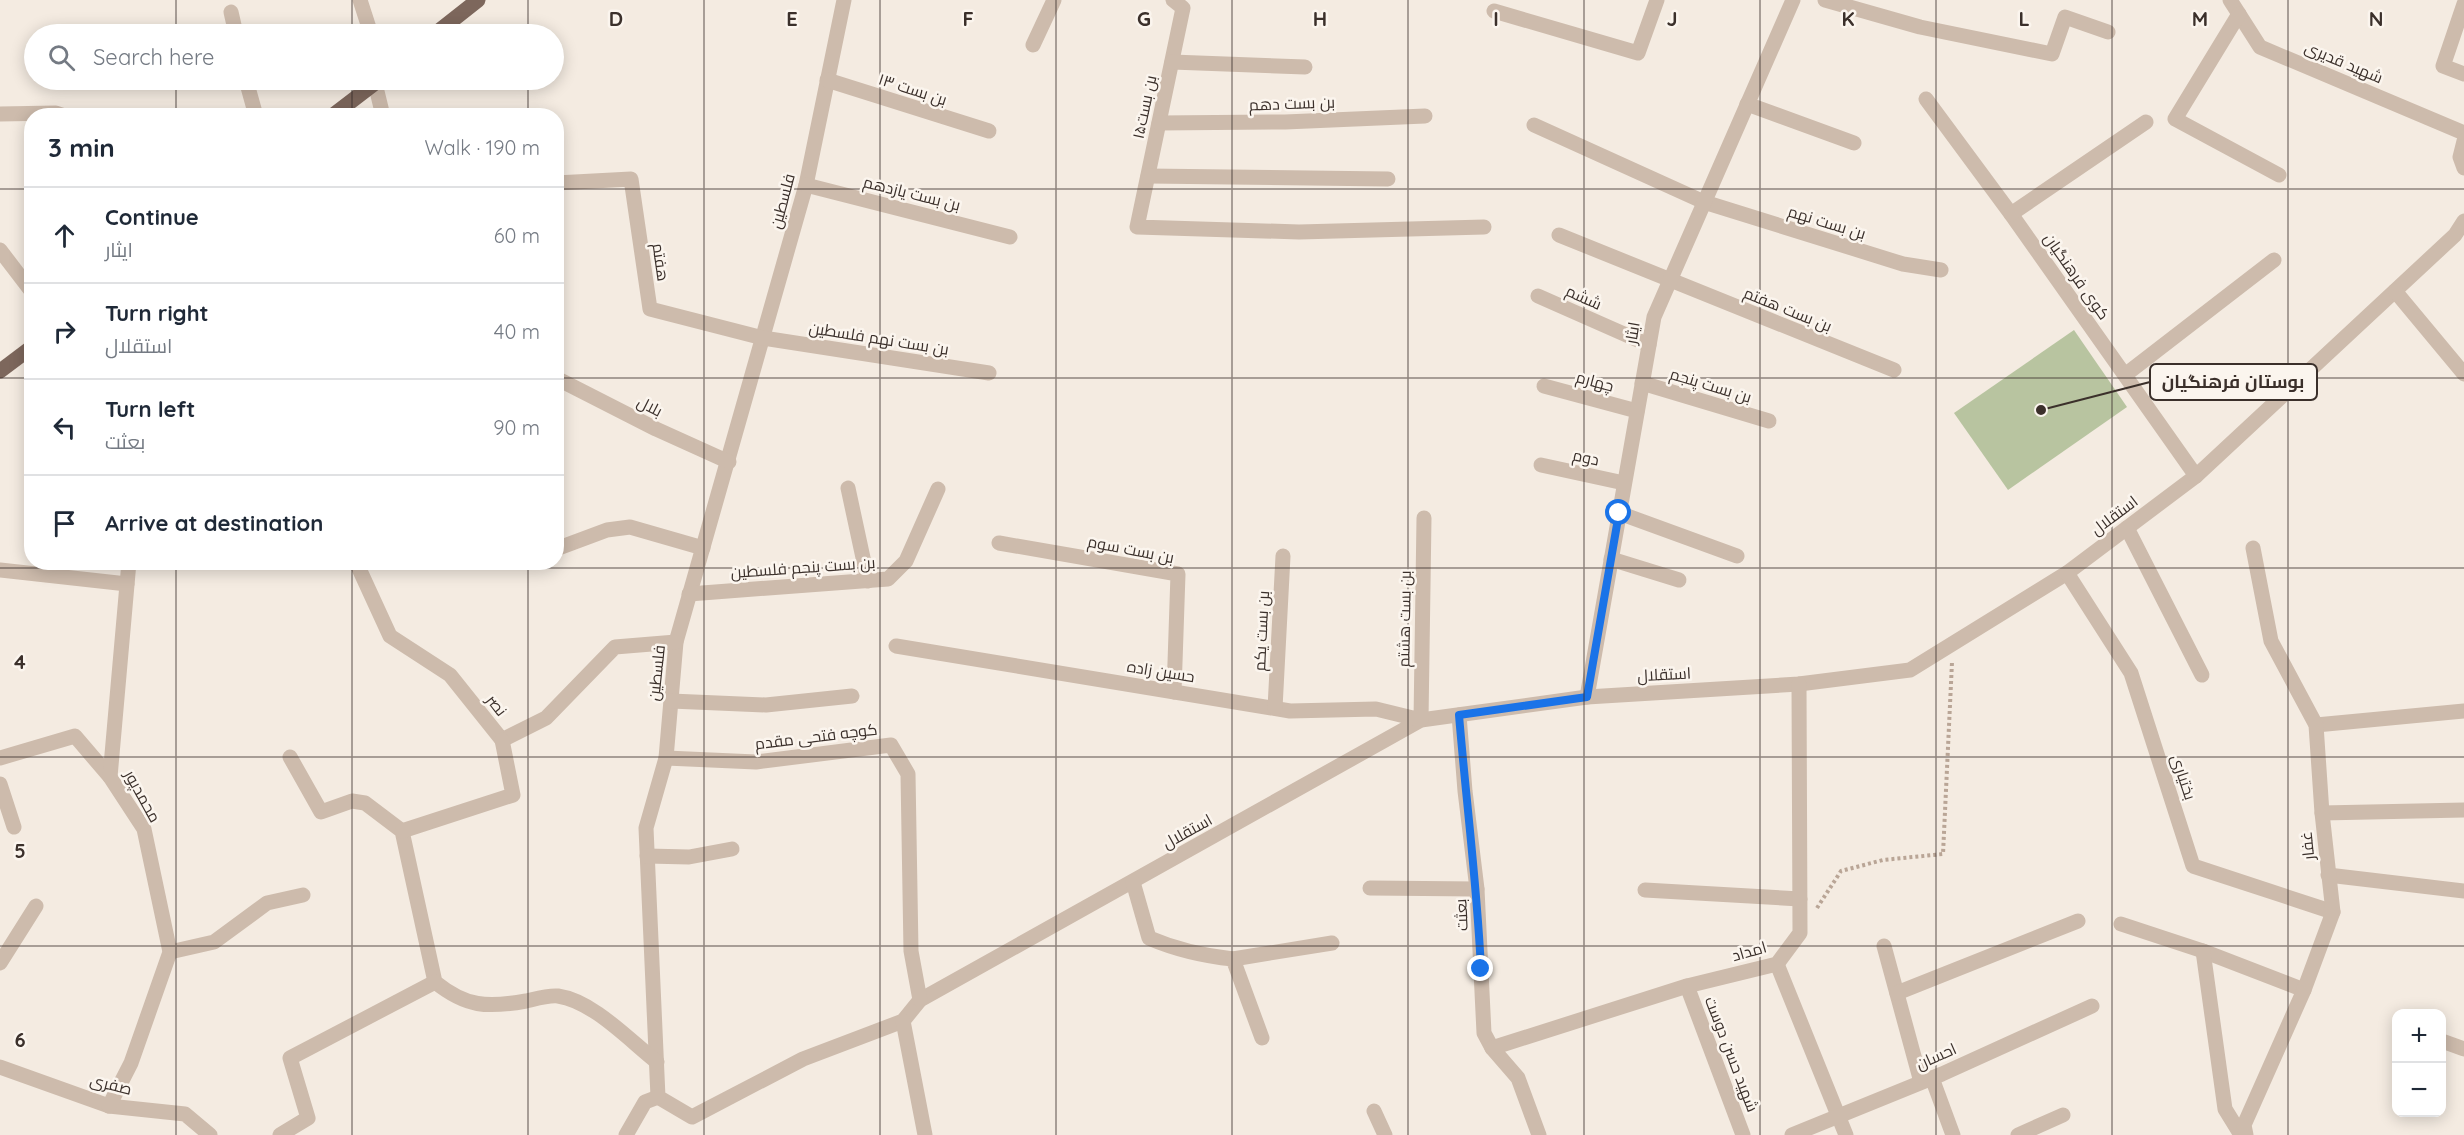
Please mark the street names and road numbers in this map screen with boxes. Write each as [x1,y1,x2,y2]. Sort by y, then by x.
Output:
street label: شهید قدیری [2301,37,2386,88]
street label: بن بست ۱۳ [876,69,950,110]
street label: بن بست۱۵ [1128,73,1161,141]
street label: بن بست دهم [1249,91,1336,116]
street label: فلسطین [765,171,800,231]
street label: بن بست یازدهم [861,171,963,217]
street label: بن بست نهم [1785,201,1869,245]
street label: کوی فرهنگیان [2039,229,2114,324]
street label: هفتم [646,242,674,283]
street label: ششم [1562,280,1605,316]
street label: بن بست هفتم [1740,282,1835,338]
street label: بن بست نهم فلسطین [807,317,950,361]
street label: ایثار [1620,320,1644,347]
street label: بن بست پنجم [1667,363,1754,409]
street label: چهارم [1573,366,1616,398]
street label: بلال [634,391,666,422]
street label: دوم [1571,444,1601,471]
street label: استقلال [2086,491,2142,540]
street label: بن بست سوم [1086,531,1176,569]
street label: بن بست پنجم فلسطین [730,552,876,584]
street label: بن بست هشتم [1393,570,1417,668]
street label: بن بست یکم [1249,590,1275,672]
street label: فلسطین [643,644,670,702]
street label: حسین زاده [1125,656,1196,687]
street label: استقلال [1637,663,1691,686]
street label: نصر [482,689,512,720]
street label: کوچه فتحی مقدم [754,719,879,755]
street label: بختیاری [2166,752,2201,803]
street label: محمدپور [118,765,166,827]
street label: استقلال [1159,809,1216,854]
street label: غفار [2296,831,2319,862]
street label: بعثت [1450,898,1472,932]
street label: امداد [1729,937,1769,965]
street label: شهید حسن دوست [1700,993,1763,1115]
street label: احسان [1913,1038,1960,1075]
street label: صفری [88,1069,134,1100]

